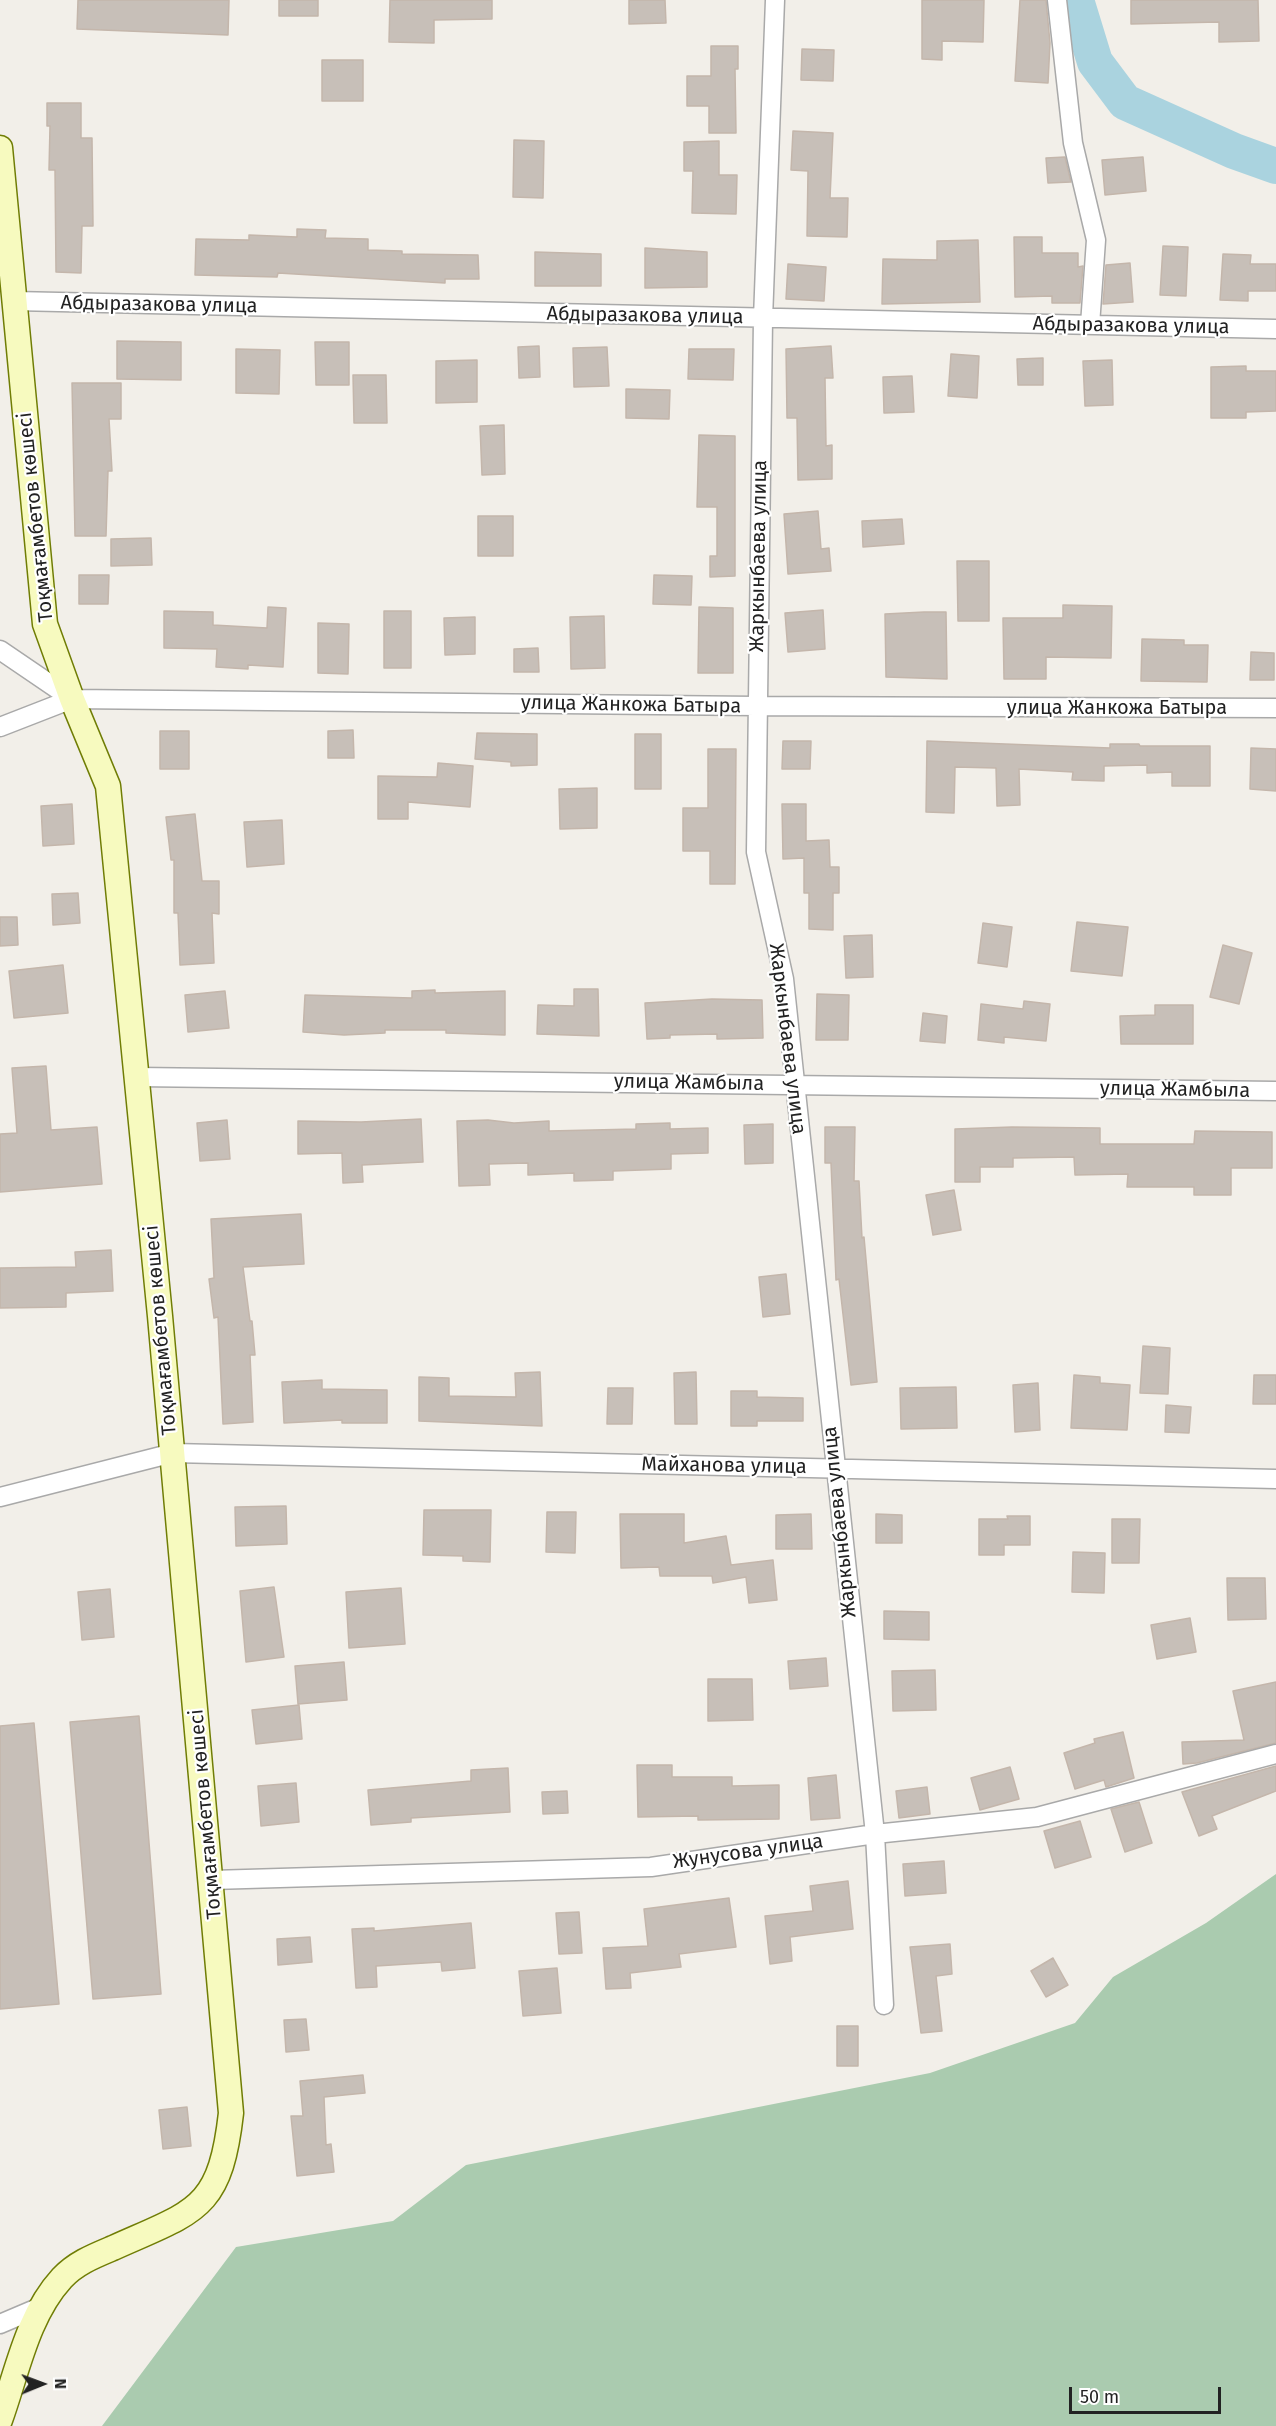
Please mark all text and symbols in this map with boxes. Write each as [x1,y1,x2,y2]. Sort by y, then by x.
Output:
street label: Абдыразакова улица [60,291,258,319]
street label: Абдыразакова улица [546,302,744,330]
street label: Абдыразакова улица [1032,312,1230,340]
street label: Тоқмағамбетов көшесі [13,411,59,623]
street label: Жаркынбаева улица [745,460,773,652]
street label: улица Жанкожа Батыра [521,691,741,719]
street label: улица Жанкожа Батыра [1007,696,1227,720]
street label: Жаркынбаева улица [763,942,811,1136]
street label: улица Жамбыла [614,1070,764,1096]
street label: улица Жамбыла [1100,1077,1250,1103]
street label: Тоқмағамбетов көшесі [140,1224,182,1436]
street label: Жаркынбаева улица [818,1425,862,1619]
street label: Майханова улица [641,1453,807,1479]
street label: Тоқмағамбетов көшесі [185,1708,227,1920]
street label: Жунусова улица [671,1830,825,1874]
north arrow [12,2354,72,2414]
scale bar [1072,2375,1224,2413]
text: N [51,2378,70,2389]
text: 50 m [1080,2386,1119,2408]

